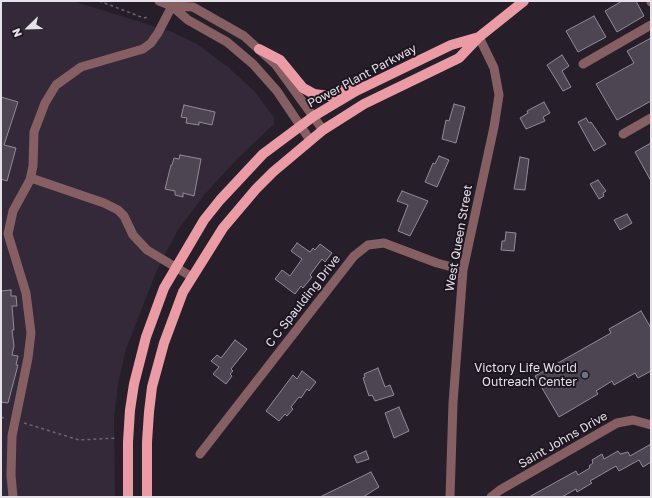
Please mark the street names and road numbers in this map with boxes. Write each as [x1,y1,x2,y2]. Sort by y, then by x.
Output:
street label: Power Plant Parkway [305,41,419,111]
street label: West Queen Street [443,184,475,292]
street label: C C Spaulding Drive [262,252,344,350]
street label: Saint Johns Drive [516,409,610,471]

